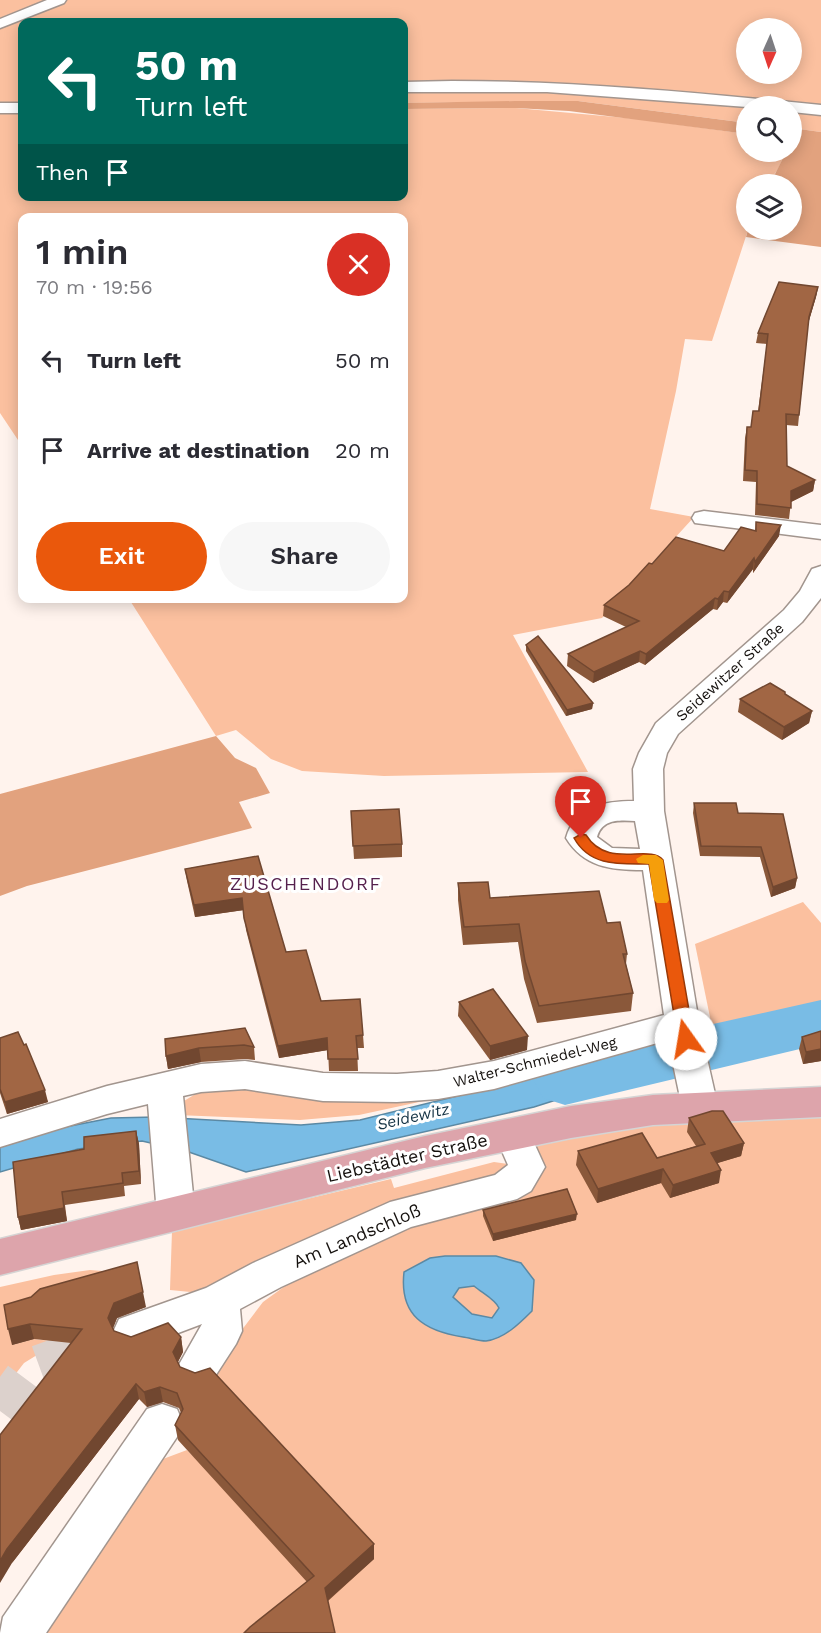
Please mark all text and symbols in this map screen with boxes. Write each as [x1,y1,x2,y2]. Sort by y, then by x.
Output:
north arrow [736,18,802,84]
map controls [736,18,802,240]
text: 50 m [135,41,238,90]
icon: left [36,42,114,120]
text: Turn left [135,91,247,123]
button: search [736,96,802,162]
icon: arrive [101,156,134,189]
text: Then [36,160,89,185]
button: layers [736,174,802,240]
text: 1 min [36,231,128,273]
button: close [327,233,390,296]
text: 70 m · 19:56 [36,275,153,299]
icon: left [36,344,69,377]
text: Turn left [87,348,181,373]
text: 50 m [335,348,390,373]
icon: arrive [36,434,69,467]
text: Arrive at destination [87,438,310,463]
text: 20 m [335,438,390,463]
button: Exit [36,522,207,591]
button: Share [219,522,390,591]
street label: Seidewitzer Straße [672,619,788,725]
pin [555,776,606,838]
icon: arrive [564,785,597,818]
district label: ZUSCHENDORF [230,873,382,894]
position arrow [654,1007,718,1071]
street label: Walter-Schmiedel-Weg [451,1033,619,1091]
water label: Seidewitz [375,1099,452,1134]
street label: Liebstädter Straße [324,1129,489,1186]
street label: Am Landschloß [290,1199,424,1272]

